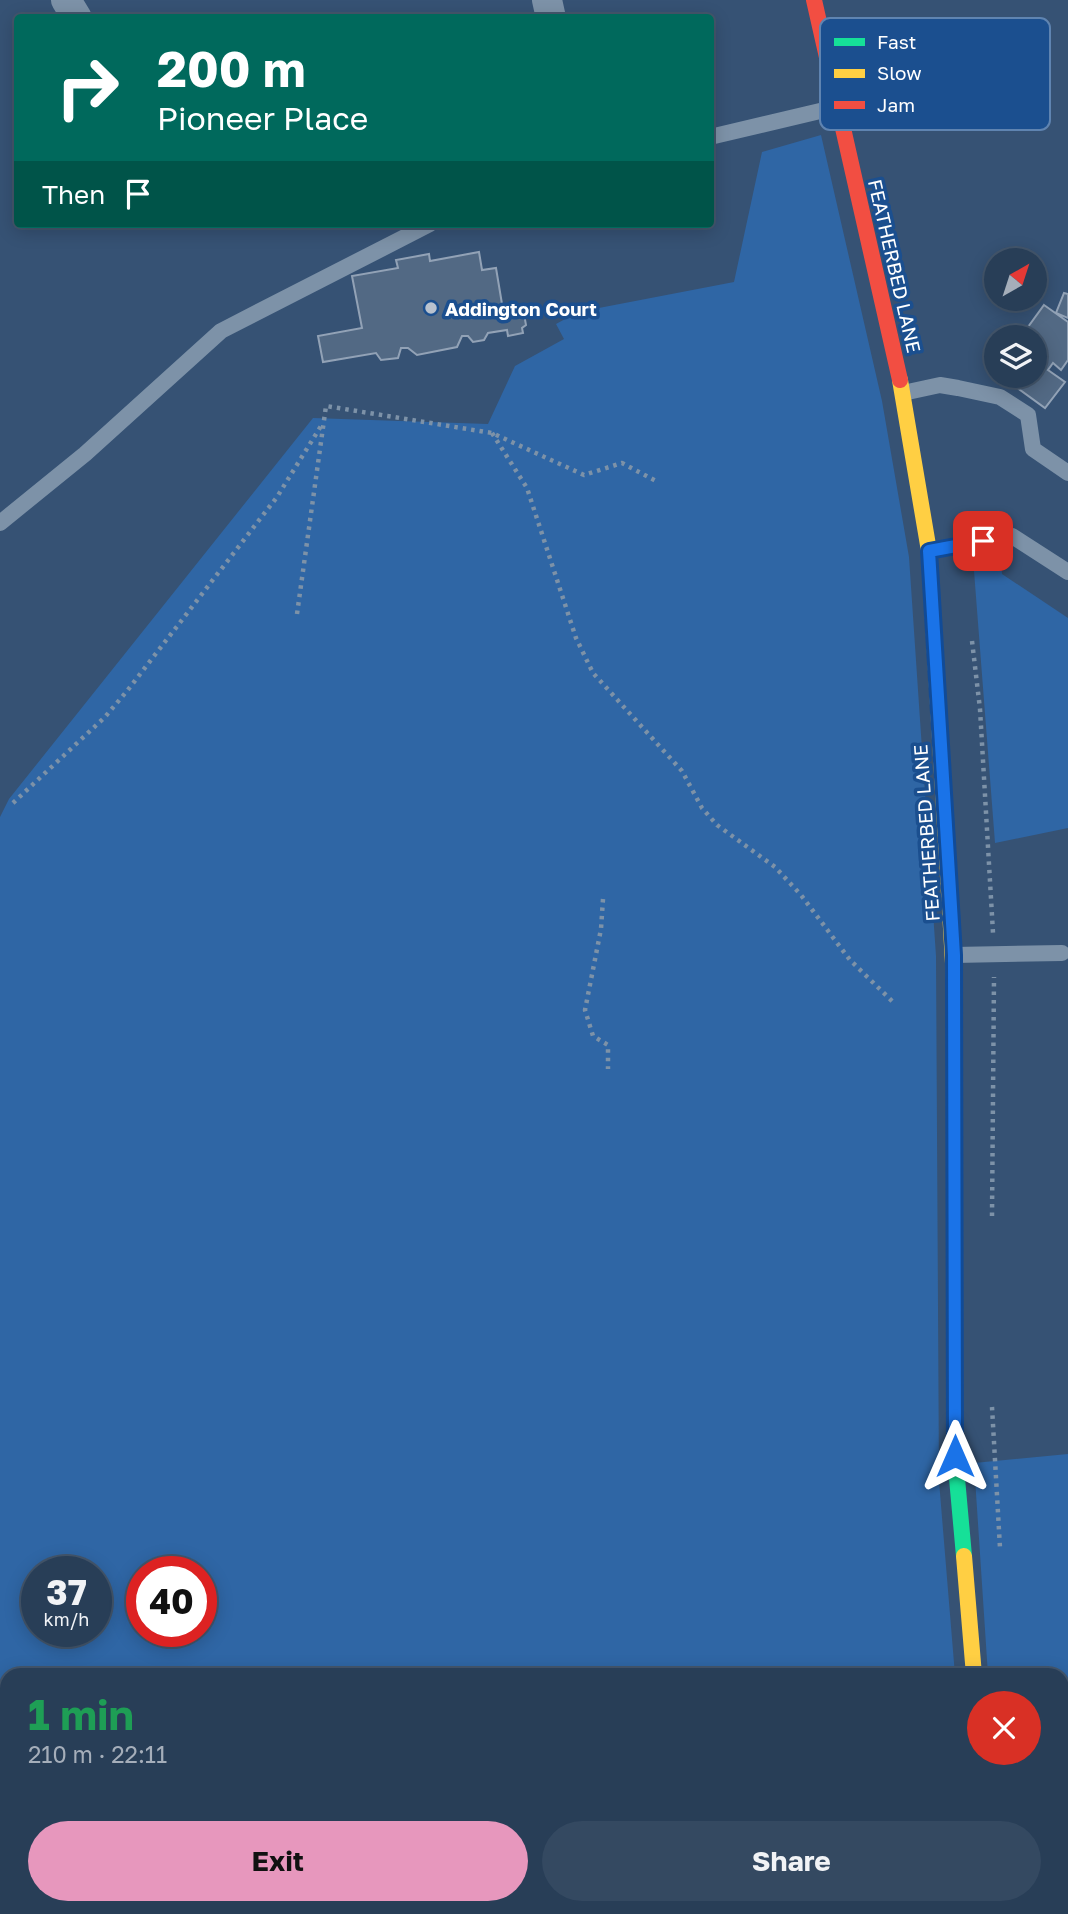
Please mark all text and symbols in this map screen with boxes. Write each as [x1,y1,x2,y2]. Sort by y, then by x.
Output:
legend [820,18,1050,130]
text: Fast [877,30,916,53]
text: 200 m [157,39,306,98]
icon: right [42,42,133,133]
text: Slow [877,61,922,84]
text: Jam [877,93,915,116]
text: Pioneer Place [157,99,368,137]
icon: arrive [119,175,157,213]
street label: FEATHERBED LANE [864,177,926,355]
text: Then [42,179,105,210]
north arrow [984,248,1046,312]
map controls [984,248,1047,388]
place label: Addington Court [445,297,597,320]
marker: Addington Court [423,300,439,316]
button: layers [984,325,1047,388]
pin [953,511,1013,571]
icon: arrive [964,522,1002,560]
street label: FEATHERBED LANE [908,744,944,922]
position arrow [918,1419,992,1493]
speed limit sign: 40 [126,1556,217,1647]
text: 37 [46,1571,87,1613]
text: km/h [44,1608,89,1630]
text: 1 min [28,1689,134,1739]
button: close [967,1691,1041,1765]
text: 210 m · 22:11 [28,1740,167,1768]
button: Exit [28,1821,528,1901]
button: Share [542,1821,1041,1901]

